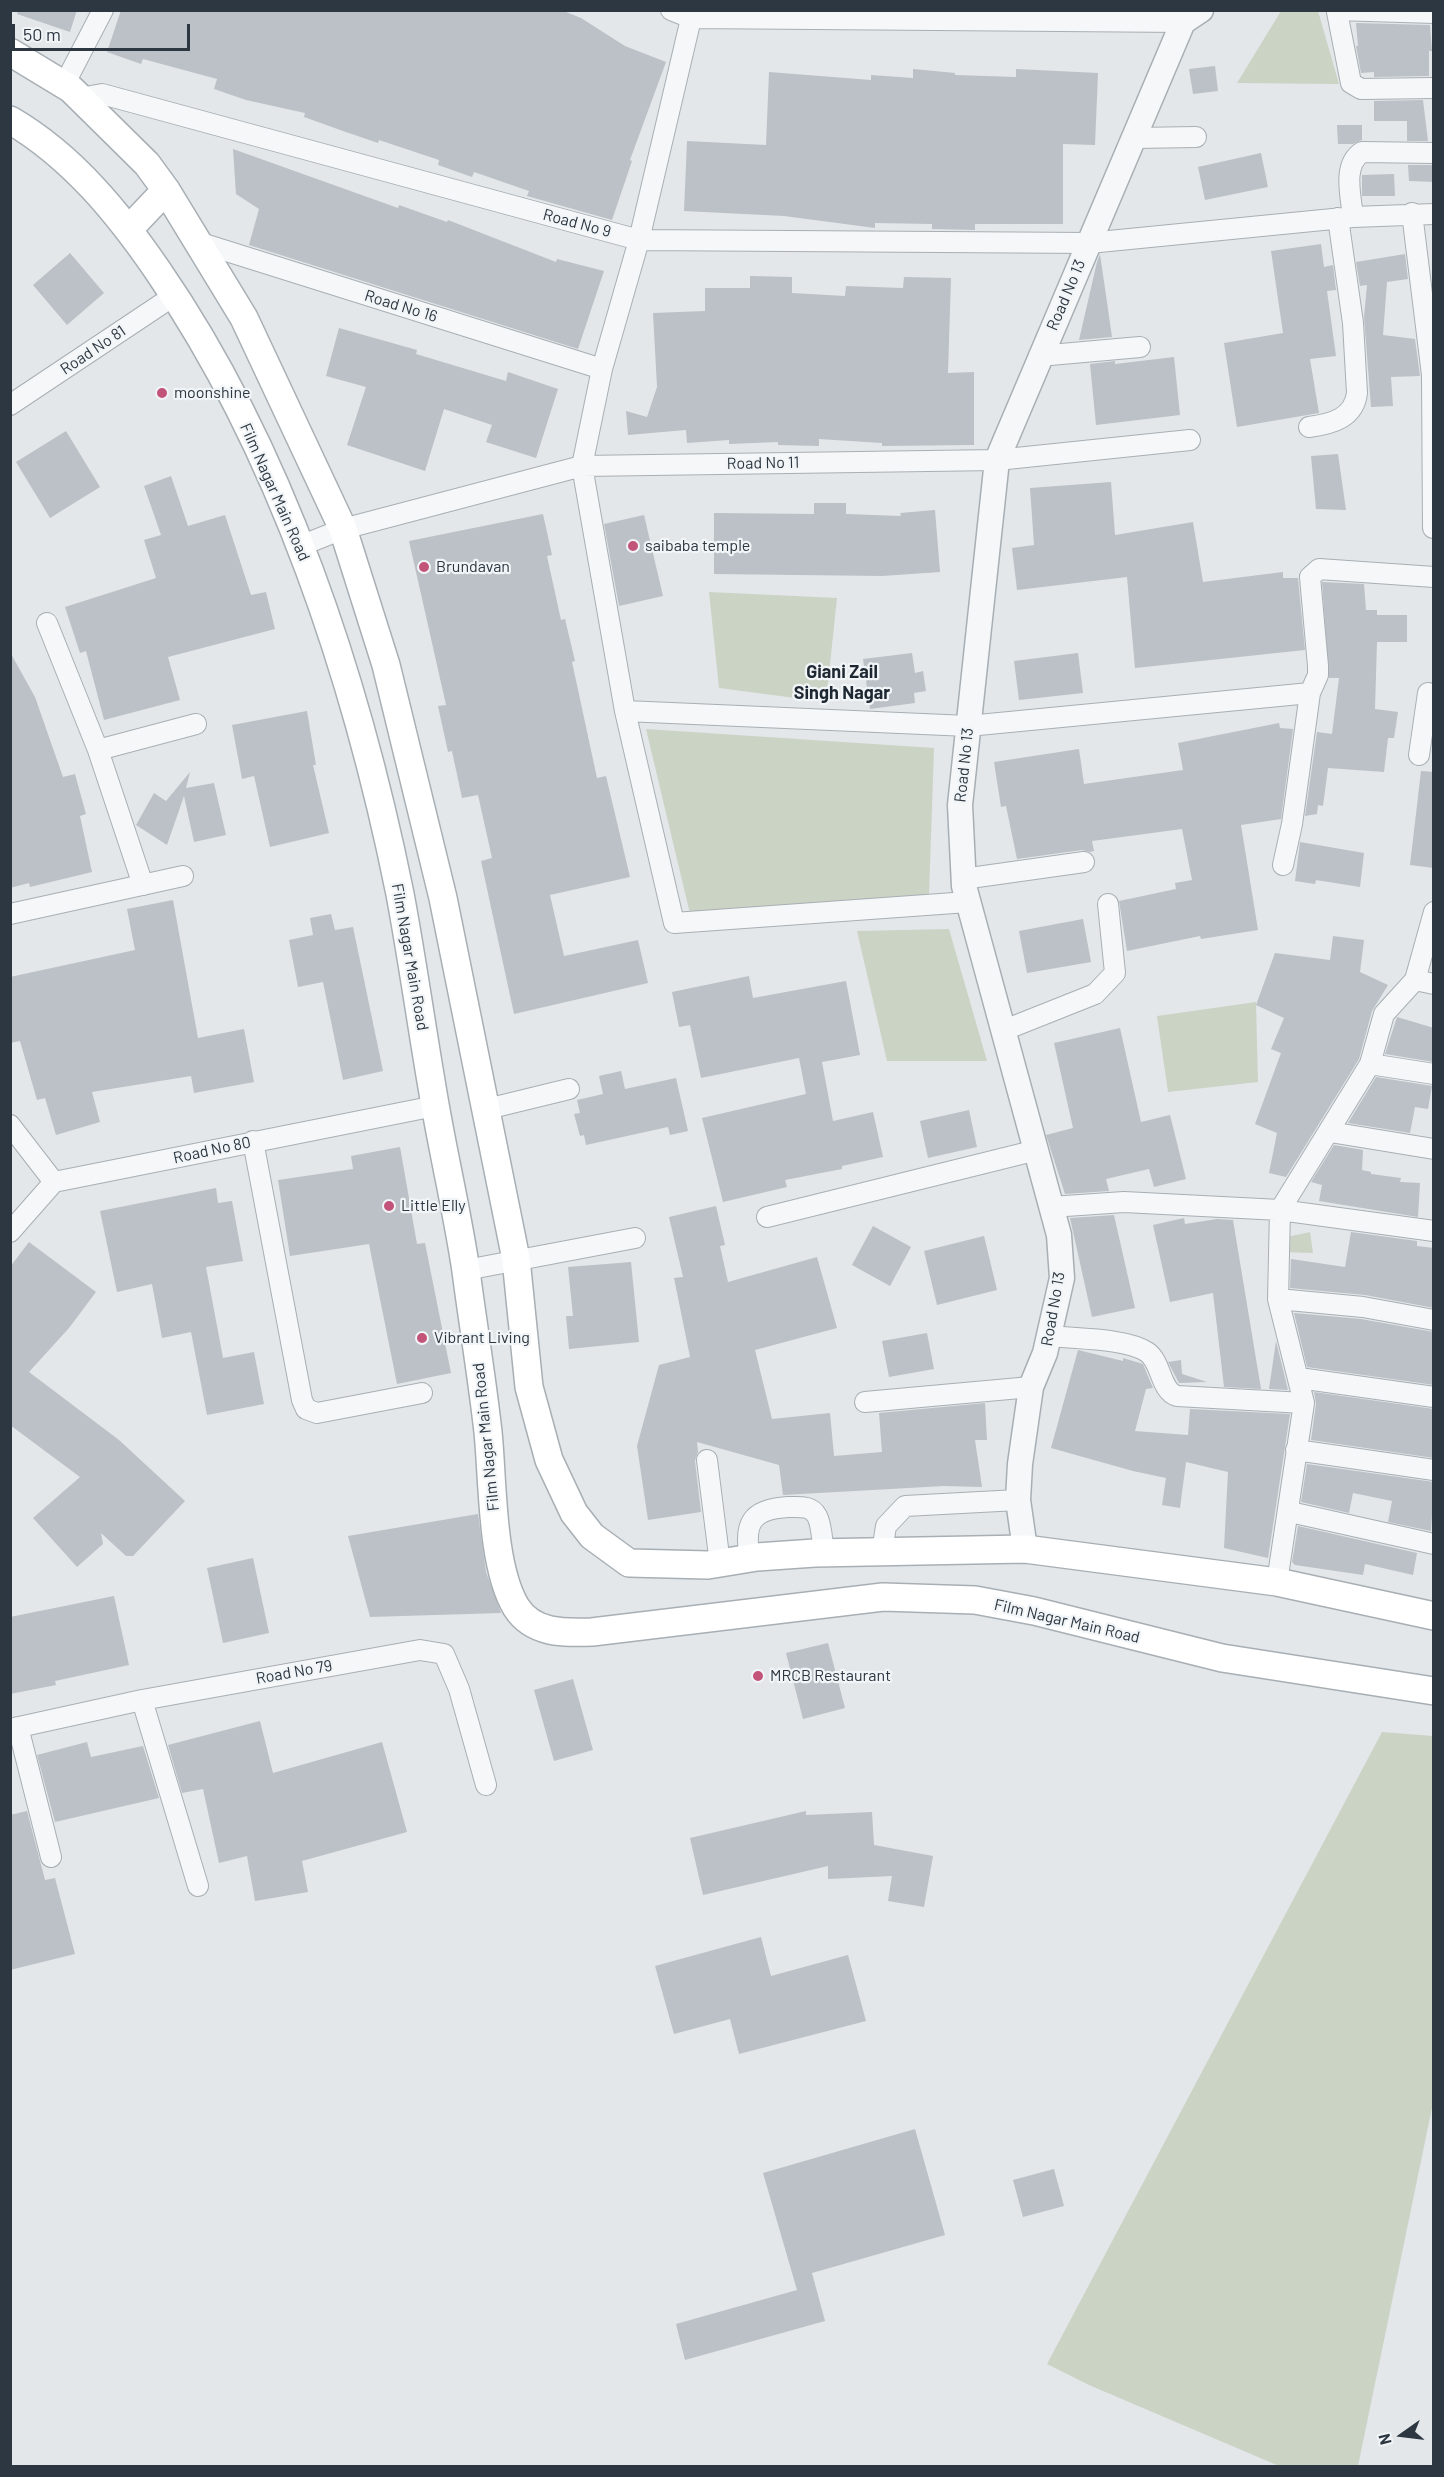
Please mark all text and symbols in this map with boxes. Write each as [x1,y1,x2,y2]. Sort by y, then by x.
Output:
scale bar [15,12,194,50]
text: 50 m [23,23,61,45]
street label: Road No 9 [541,205,613,241]
street label: Road No 13 [1042,257,1090,333]
street label: Road No 16 [362,286,440,326]
street label: Road No 81 [57,321,129,379]
place label: moonshine [174,383,251,403]
marker: moonshine [155,386,169,400]
street label: Film Nagar Main Road [236,420,314,564]
street label: Road No 11 [727,453,799,473]
place label: saibaba temple [645,536,750,556]
marker: saibaba temple [626,539,640,553]
place label: Brundavan [436,557,510,577]
marker: Brundavan [417,560,431,574]
district label: Giani Zail Singh Nagar [794,661,890,704]
street label: Road No 13 [951,727,977,803]
street label: Film Nagar Main Road [388,882,432,1032]
street label: Road No 80 [172,1132,252,1168]
place label: Little Elly [401,1196,466,1216]
marker: Little Elly [382,1199,396,1213]
street label: Road No 13 [1037,1270,1069,1348]
place label: Vibrant Living [434,1328,530,1348]
marker: Vibrant Living [415,1331,429,1345]
street label: Film Nagar Main Road [469,1362,503,1512]
street label: Film Nagar Main Road [992,1595,1142,1647]
street label: Road No 79 [254,1656,334,1688]
place label: MRCB Restaurant [770,1666,891,1686]
marker: MRCB Restaurant [751,1669,765,1683]
north arrow [1372,2405,1432,2465]
text: N [1374,2432,1395,2447]

